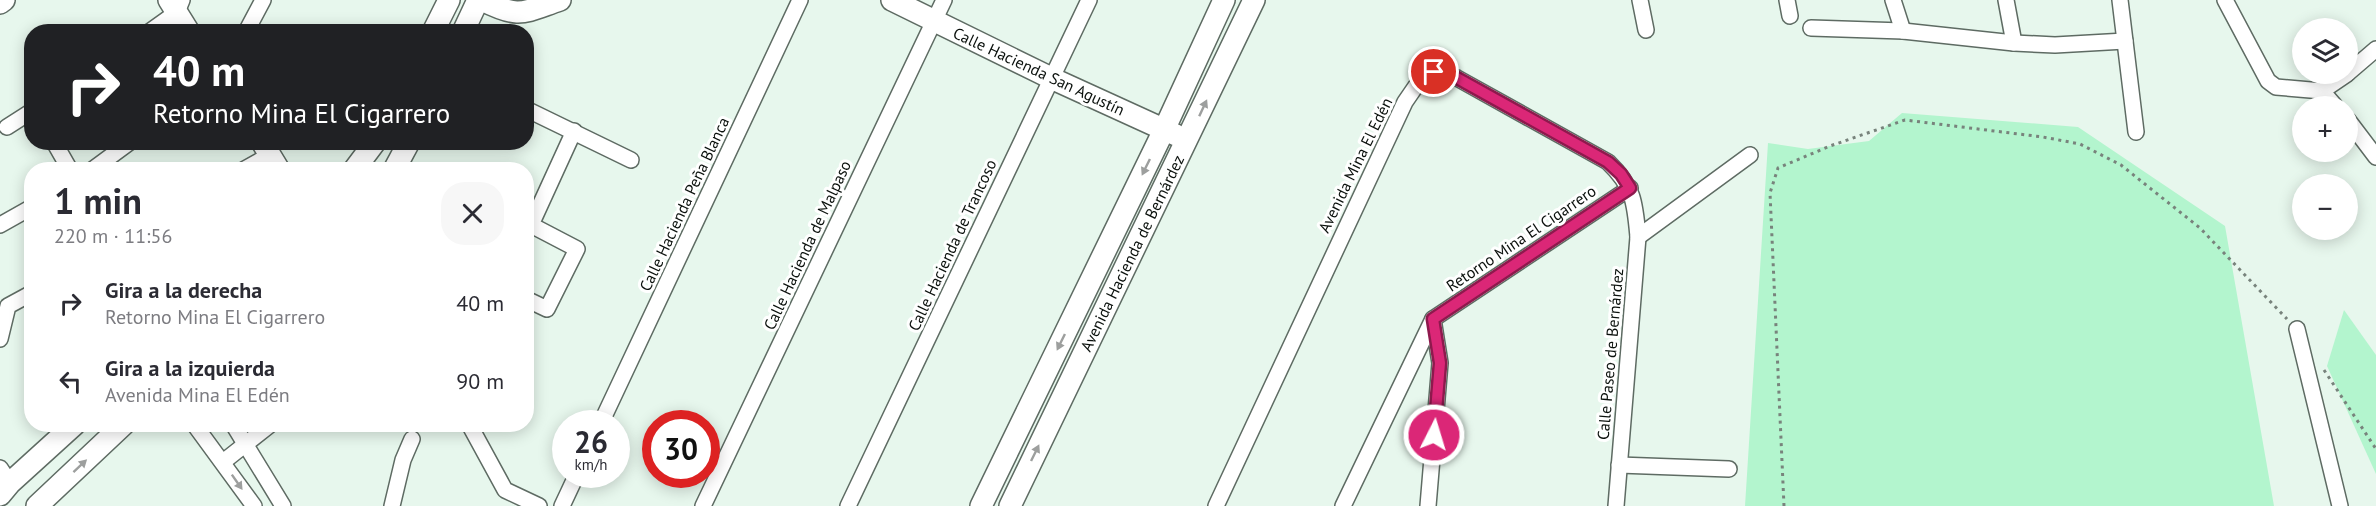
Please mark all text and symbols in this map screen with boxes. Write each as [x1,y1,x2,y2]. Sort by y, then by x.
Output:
map controls [2292,18,2358,240]
button: layers [2292,18,2358,84]
street label: Calle Hacienda San Agustín [950,22,1128,120]
text: 40 m [153,43,245,98]
pin [1408,46,1459,97]
icon: right [54,48,132,126]
icon: arrive [1417,55,1450,88]
street label: Avenida Mina El Edén [1314,94,1396,236]
text: Retorno Mina El Cigarrero [153,96,450,130]
button: + [2292,96,2358,162]
one-way arrow [1198,99,1207,116]
street label: Calle Hacienda Peña Blanca [635,114,733,294]
street label: Avenida Hacienda de Bernárdez [1076,152,1188,354]
street label: Calle Hacienda de Trancoso [903,156,1001,334]
street label: Calle Hacienda de Malpaso [759,157,855,333]
one-way arrow [1141,158,1151,176]
button: − [2292,174,2358,240]
text: 1 min [54,177,142,224]
street label: Retorno Mina El Cigarrero [1442,180,1600,296]
button: close [441,182,504,245]
text: 220 m · 11:56 [54,223,172,249]
street label: Calle Paseo de Bernárdez [1593,267,1627,441]
text: Gira a la derecha [105,276,262,304]
icon: right [54,287,87,320]
text: 40 m [456,289,504,317]
text: Retorno Mina El Cigarrero [105,304,325,330]
one-way arrow [1056,334,1065,351]
text: Gira a la izquierda [105,354,275,382]
icon: left [54,365,87,398]
text: 90 m [456,367,504,395]
text: Avenida Mina El Edén [105,382,290,408]
position arrow [1402,403,1466,467]
speed limit sign: 30 [642,410,720,488]
text: 26 [574,422,608,461]
one-way arrow [1031,445,1040,462]
text: km/h [575,455,607,474]
one-way arrow [72,459,87,473]
one-way arrow [231,474,242,490]

